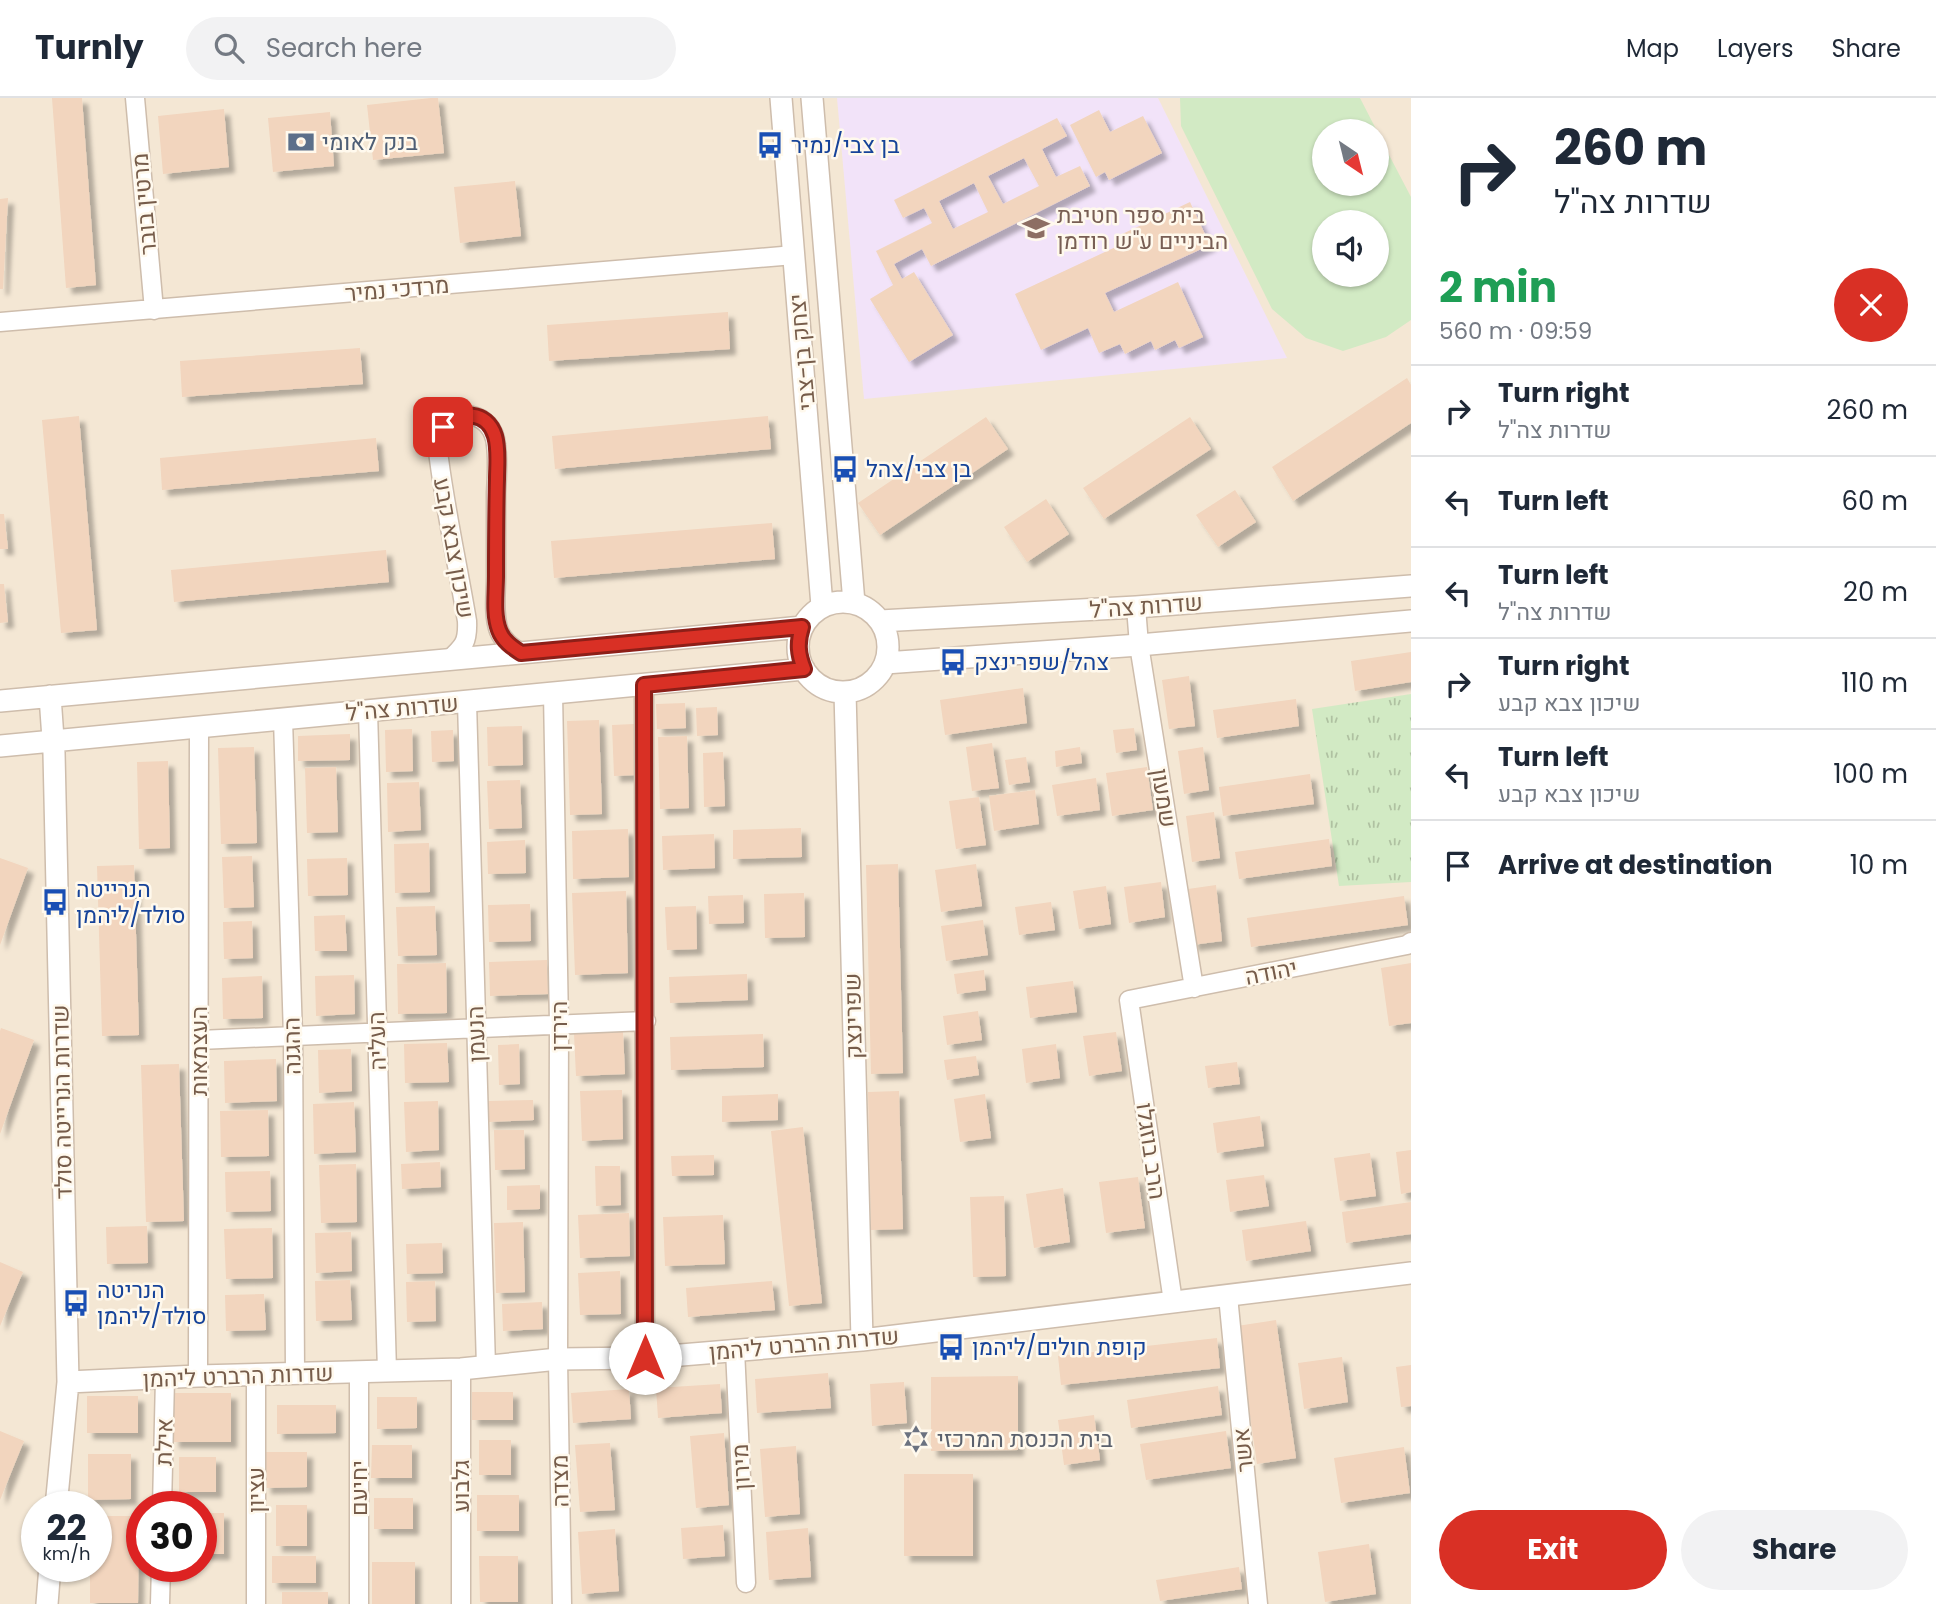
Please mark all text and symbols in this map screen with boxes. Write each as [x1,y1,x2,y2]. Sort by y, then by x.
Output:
search box [186,17,676,80]
text: Turnly [35,24,144,71]
icon: search [210,29,248,67]
text: Search here [266,30,422,66]
text: Map [1626,32,1679,65]
text: Layers [1717,32,1793,65]
text: Share [1831,32,1901,65]
text: 260 m [1554,114,1707,182]
north arrow [1312,119,1390,196]
map controls [1312,119,1389,287]
place label: בנק לאומי [322,126,418,158]
icon: right [1439,126,1530,217]
bank icon: בנק לאומי [286,127,316,157]
place label: בן צבי/נמיר [791,129,900,161]
bus stop icon: בן צבי/נמיר [755,130,785,160]
street label: מרטין בובר [124,152,164,256]
text: שדרות צה"ל [1554,179,1712,224]
place label: בית ספר חטיבת הביניים ע"ש רודמן [1057,199,1228,257]
button: sound [1312,210,1389,287]
school or university icon: בית ספר חטיבת הביניים ע"ש רודמן [1021,213,1051,243]
text: 2 min [1439,258,1557,317]
button: close [1834,268,1908,342]
street label: מרדכי נמיר [344,269,450,309]
street label: יצחק בן-צבי [781,292,823,412]
text: 560 m · 09:59 [1439,315,1592,347]
text: Turn right [1498,375,1630,411]
icon: right [1439,392,1477,430]
text: 260 m [1826,392,1908,428]
pin [413,397,473,457]
icon: arrive [424,408,462,446]
text: שדרות צה"ל [1498,414,1611,446]
place label: בן צבי/צהל [866,453,971,485]
bus stop icon: בן צבי/צהל [830,454,860,484]
street label: שיכון צבא קבע [426,475,482,621]
icon: left [1439,483,1477,521]
text: Turn left [1498,483,1609,519]
text: 60 m [1841,483,1908,519]
text: Turn left [1498,557,1609,593]
icon: left [1439,574,1477,612]
text: 20 m [1843,574,1908,610]
street label: שדרות צה"ל [1088,586,1204,626]
text: שדרות צה"ל [1498,596,1611,628]
place label: צהל/שפרינצק [974,646,1109,678]
bus stop icon: צהל/שפרינצק [938,647,968,677]
text: Turn right [1498,648,1630,684]
icon: right [1439,665,1477,703]
text: 110 m [1841,665,1908,701]
street label: שדרות צה"ל [344,687,460,729]
text: שיכון צבא קבע [1498,687,1640,719]
text: Turn left [1498,739,1609,775]
icon: left [1439,756,1477,794]
text: 100 m [1833,756,1908,792]
street label: שמעון [1144,766,1184,830]
text: שיכון צבא קבע [1498,778,1640,810]
icon: arrive [1439,847,1477,885]
text: Arrive at destination [1498,847,1773,883]
text: 10 m [1850,847,1908,883]
place label: הנרייטה סולד/ליהמן [76,873,186,931]
bus stop icon: הנרייטה סולד/ליהמן [40,887,70,917]
street label: יהודה [1242,951,1300,993]
street label: שפרינצק [836,973,870,1059]
street label: הירדן [543,1001,575,1051]
street label: שדרות הנרייטה סולד [44,1004,80,1200]
street label: הנעמן [459,1005,493,1063]
street label: העצמאות [183,1006,215,1096]
street label: העליה [360,1011,394,1071]
street label: ההגנה [275,1017,309,1075]
street label: הרב בוזגלו [1128,1100,1174,1202]
place label: הנריטה סולד/ליהמן [97,1274,207,1332]
bus stop icon: הנריטה סולד/ליהמן [61,1288,91,1318]
street label: שדרות הרברט ליהמן [708,1320,900,1368]
position arrow [608,1321,682,1395]
place label: קופת חולים/ליהמן [972,1331,1147,1363]
bus stop icon: קופת חולים/ליהמן [936,1332,966,1362]
street label: שדרות הרברט ליהמן [142,1357,334,1395]
street label: אילת [148,1418,180,1466]
place label: בית הכנסת המרכזי [937,1423,1113,1455]
synagogue icon: בית הכנסת המרכזי [901,1424,931,1454]
street label: אשר [1225,1426,1261,1474]
street label: מירון [724,1443,758,1491]
street label: מצדה [544,1454,576,1508]
street label: יחיעם [343,1460,375,1516]
street label: גלבוע [445,1460,477,1512]
street label: עציון [240,1467,272,1513]
speed limit sign: 30 [126,1491,217,1582]
text: 22 [47,1503,86,1552]
button: Exit [1439,1510,1667,1590]
button: Share [1681,1510,1908,1590]
text: km/h [43,1541,90,1566]

